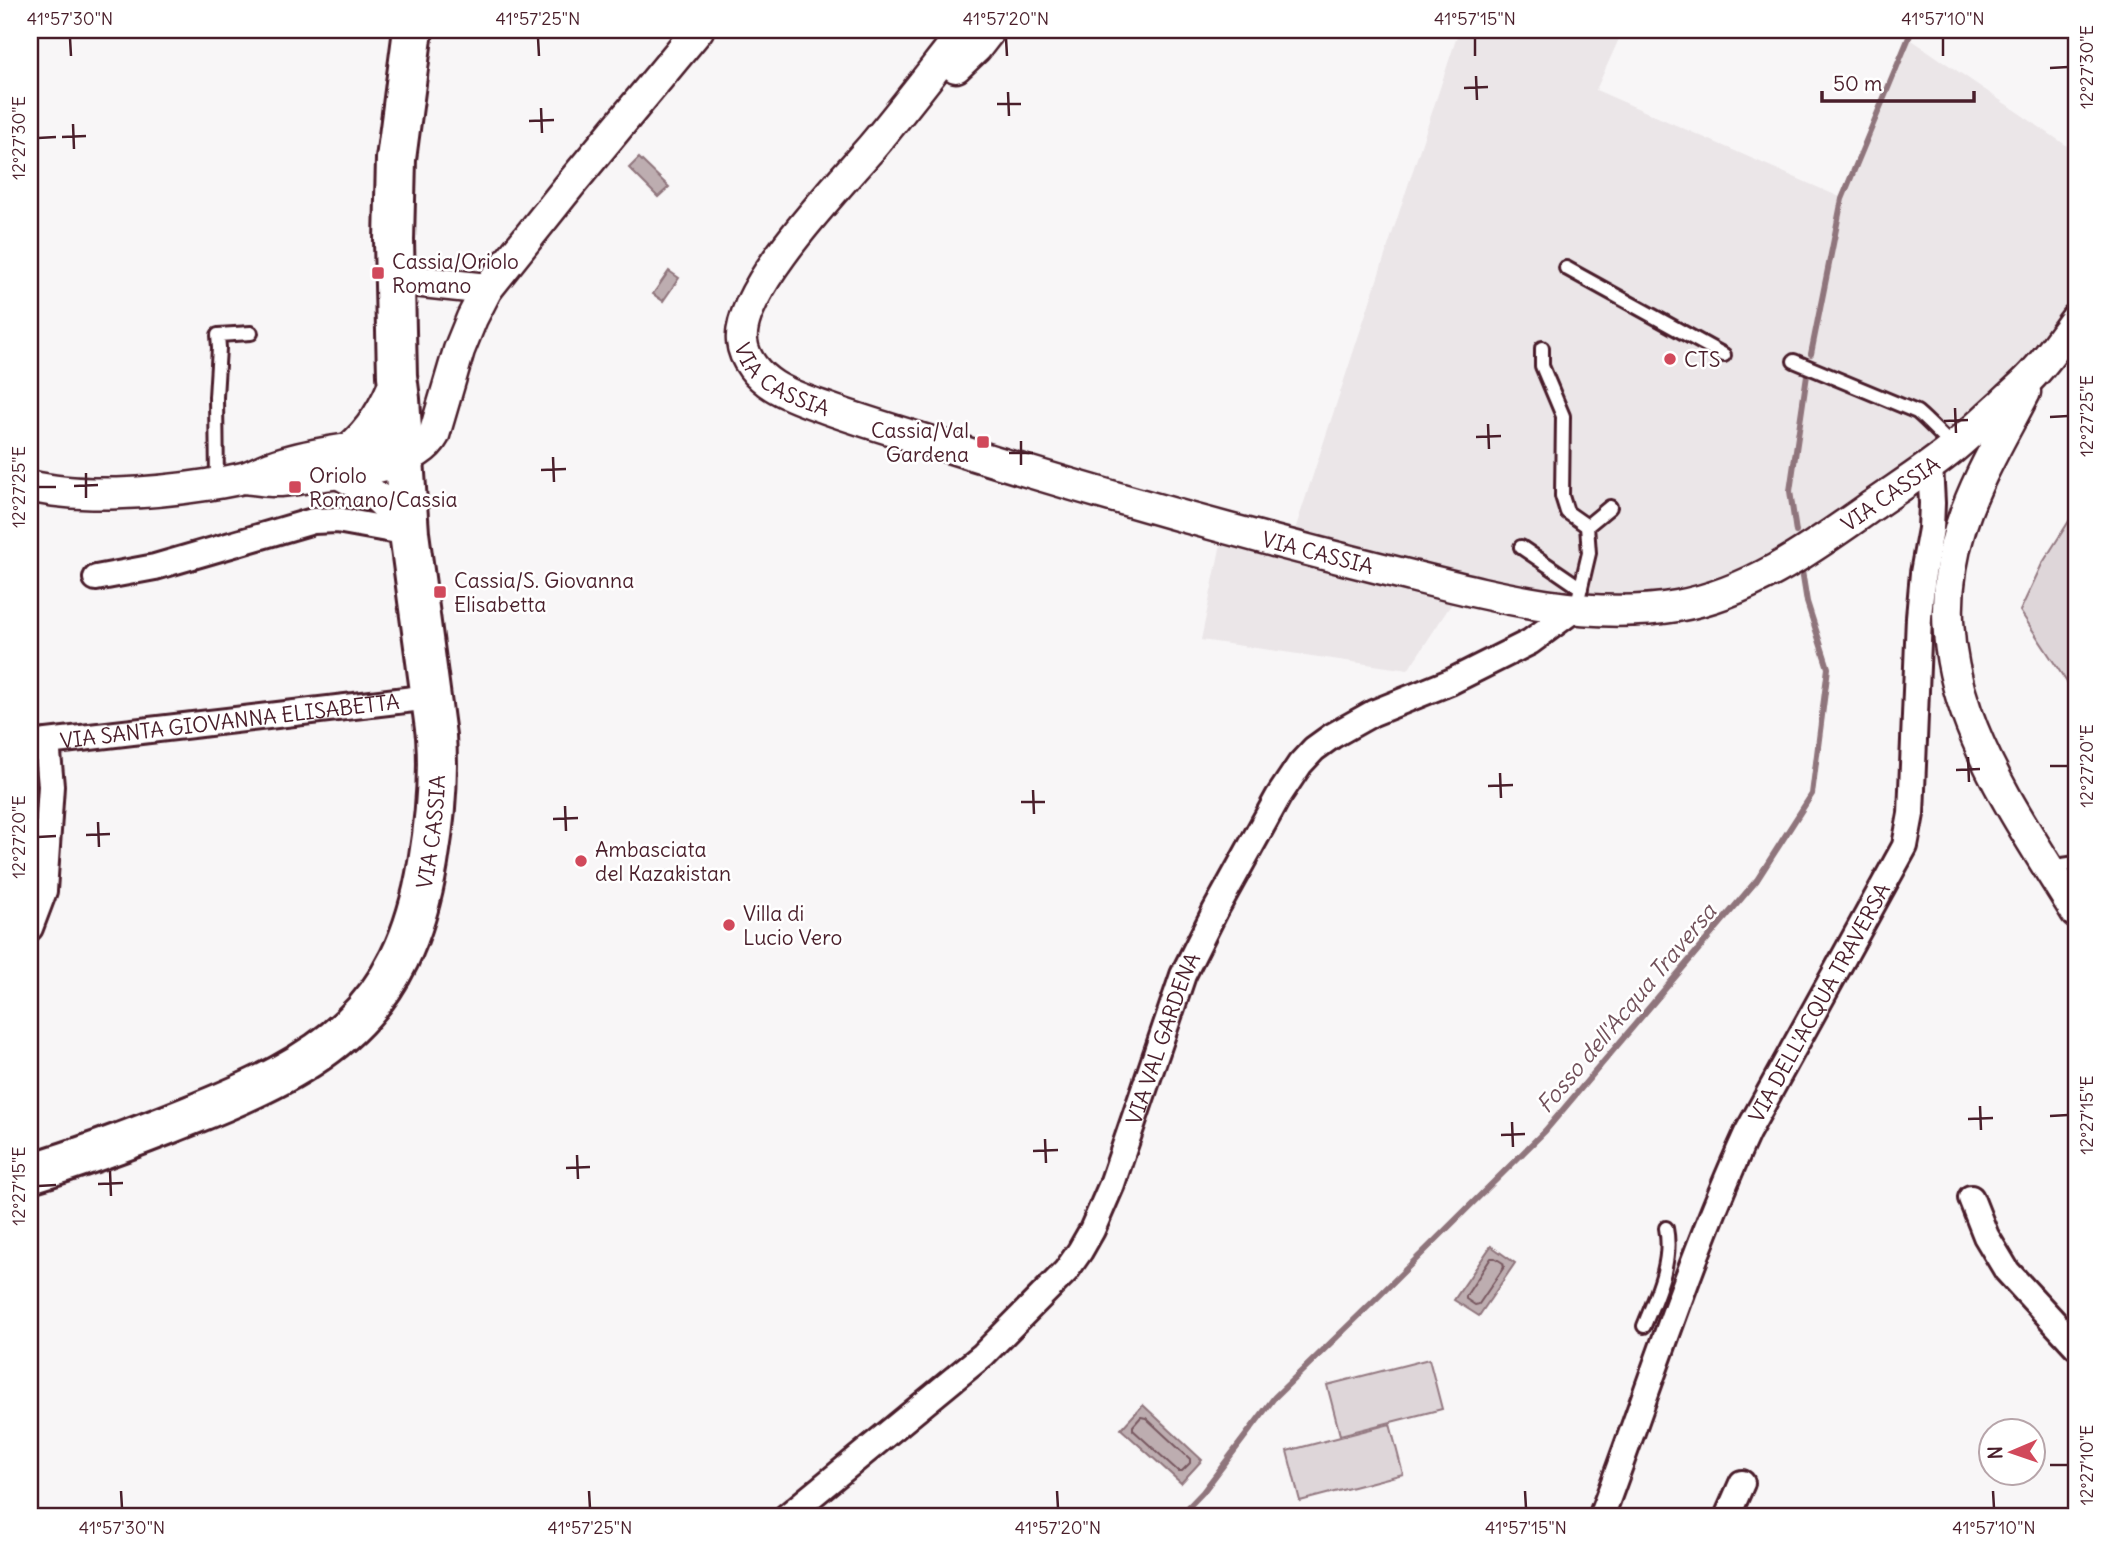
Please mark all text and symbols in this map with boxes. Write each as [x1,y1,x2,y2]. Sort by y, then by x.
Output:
text: 41°57'30"N [27,7,113,30]
text: 41°57'25"N [496,7,580,30]
text: 41°57'20"N [963,7,1049,30]
text: 41°57'15"N [1434,7,1516,30]
text: 41°57'10"N [1901,7,1985,30]
text: 12°27'30"E [2075,25,2098,109]
scale bar [1822,60,1975,104]
text: 50 m [1833,70,1882,97]
text: 12°27'30"E [7,96,30,180]
place label: Cassia/Oriolo Romano [392,248,519,299]
marker: Cassia/Oriolo Romano [370,265,386,281]
street label: VIA CASSIA [729,339,833,422]
place label: CTS [1684,346,1720,373]
marker: CTS [1662,351,1678,367]
text: 12°27'25"E [2075,375,2098,457]
place label: Cassia/Val Gardena [871,417,969,468]
marker: Cassia/Val Gardena [975,434,991,450]
text: 12°27'25"E [7,446,30,528]
street label: VIA CASSIA [1836,450,1945,537]
place label: Oriolo Romano/Cassia [309,462,457,513]
marker: Oriolo Romano/Cassia [287,479,303,495]
street label: VIA CASSIA [1259,525,1376,580]
place label: Cassia/S. Giovanna Elisabetta [454,567,634,618]
marker: Cassia/S. Giovanna Elisabetta [432,584,448,600]
street label: VIA SANTA GIOVANNA ELISABETTA [58,687,401,754]
text: 12°27'20"E [2075,724,2098,808]
street label: VIA CASSIA [410,775,450,891]
text: 12°27'20"E [7,795,30,879]
place label: Ambasciata del Kazakistan [595,836,731,887]
marker: Ambasciata del Kazakistan [573,853,589,869]
street label: VIA DELL'ACQUA TRAVERSA [1742,878,1896,1127]
water label: Fosso dell'Acqua Traversa [1530,896,1723,1118]
place label: Villa di Lucio Vero [743,900,842,951]
marker: Villa di Lucio Vero [721,917,737,933]
street label: VIA VAL GARDENA [1120,948,1206,1128]
text: 12°27'15"E [2075,1075,2098,1155]
text: 12°27'15"E [7,1146,30,1226]
north arrow [1976,1418,2046,1488]
text: 12°27'10"E [2075,1425,2098,1505]
text: N [1983,1446,2007,1460]
text: 41°57'30"N [79,1516,165,1539]
text: 41°57'25"N [548,1516,632,1539]
text: 41°57'20"N [1015,1516,1101,1539]
text: 41°57'15"N [1485,1516,1567,1539]
text: 41°57'10"N [1952,1516,2036,1539]

